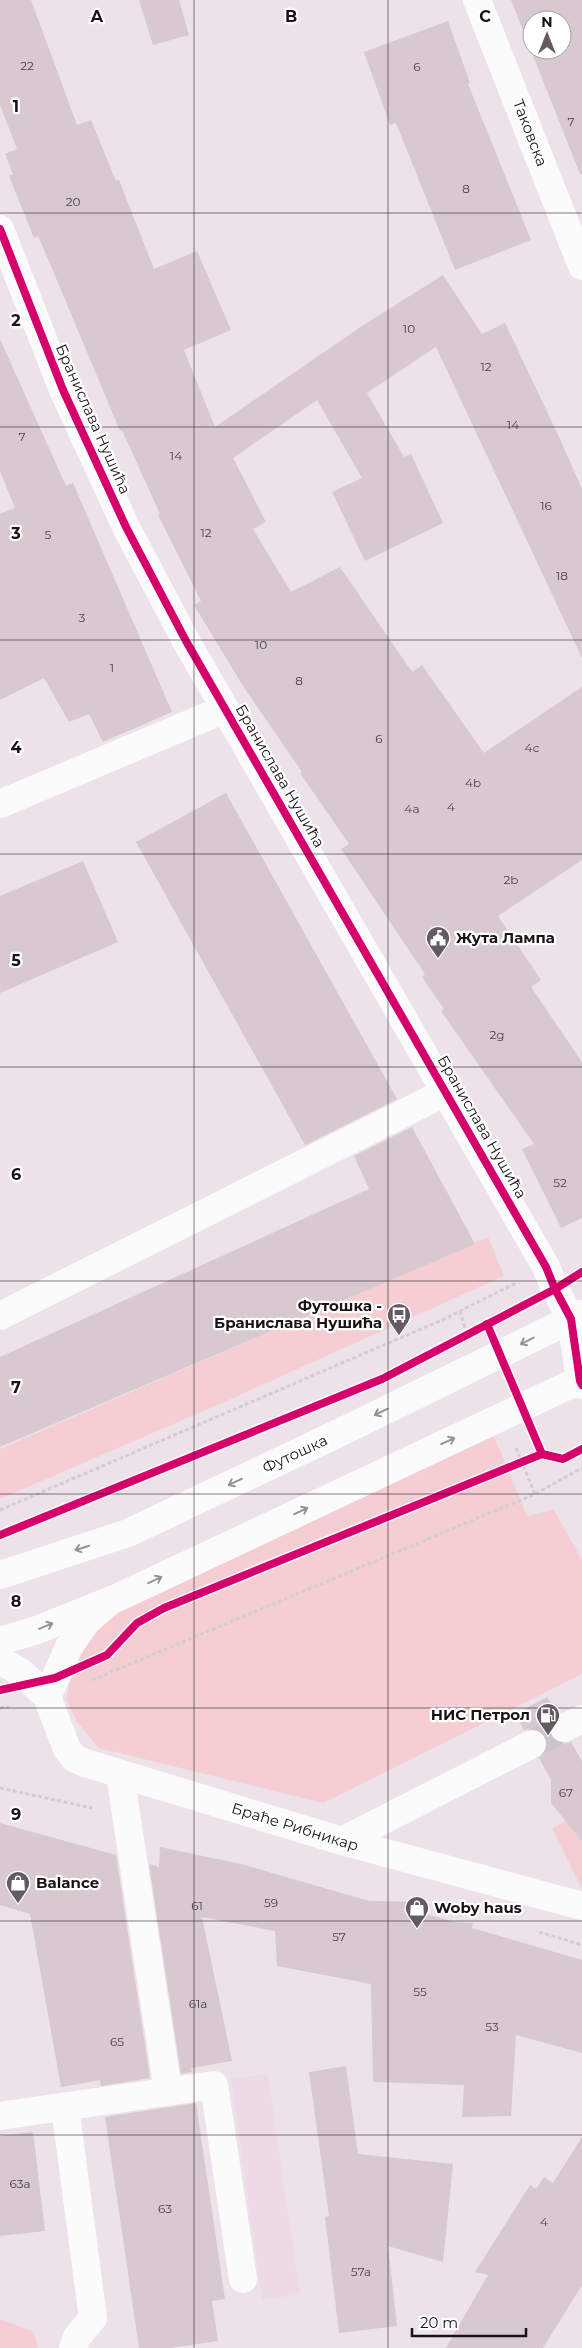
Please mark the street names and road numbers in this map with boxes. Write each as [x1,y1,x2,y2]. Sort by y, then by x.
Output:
street label: Таковска [509,97,552,169]
street label: Бранислава Нушића [52,341,135,497]
street label: Бранислава Нушића [232,701,329,851]
street label: Бранислава Нушића [434,1052,531,1202]
street label: Футошка [259,1430,330,1477]
street label: Браће Рибникар [229,1798,361,1855]

